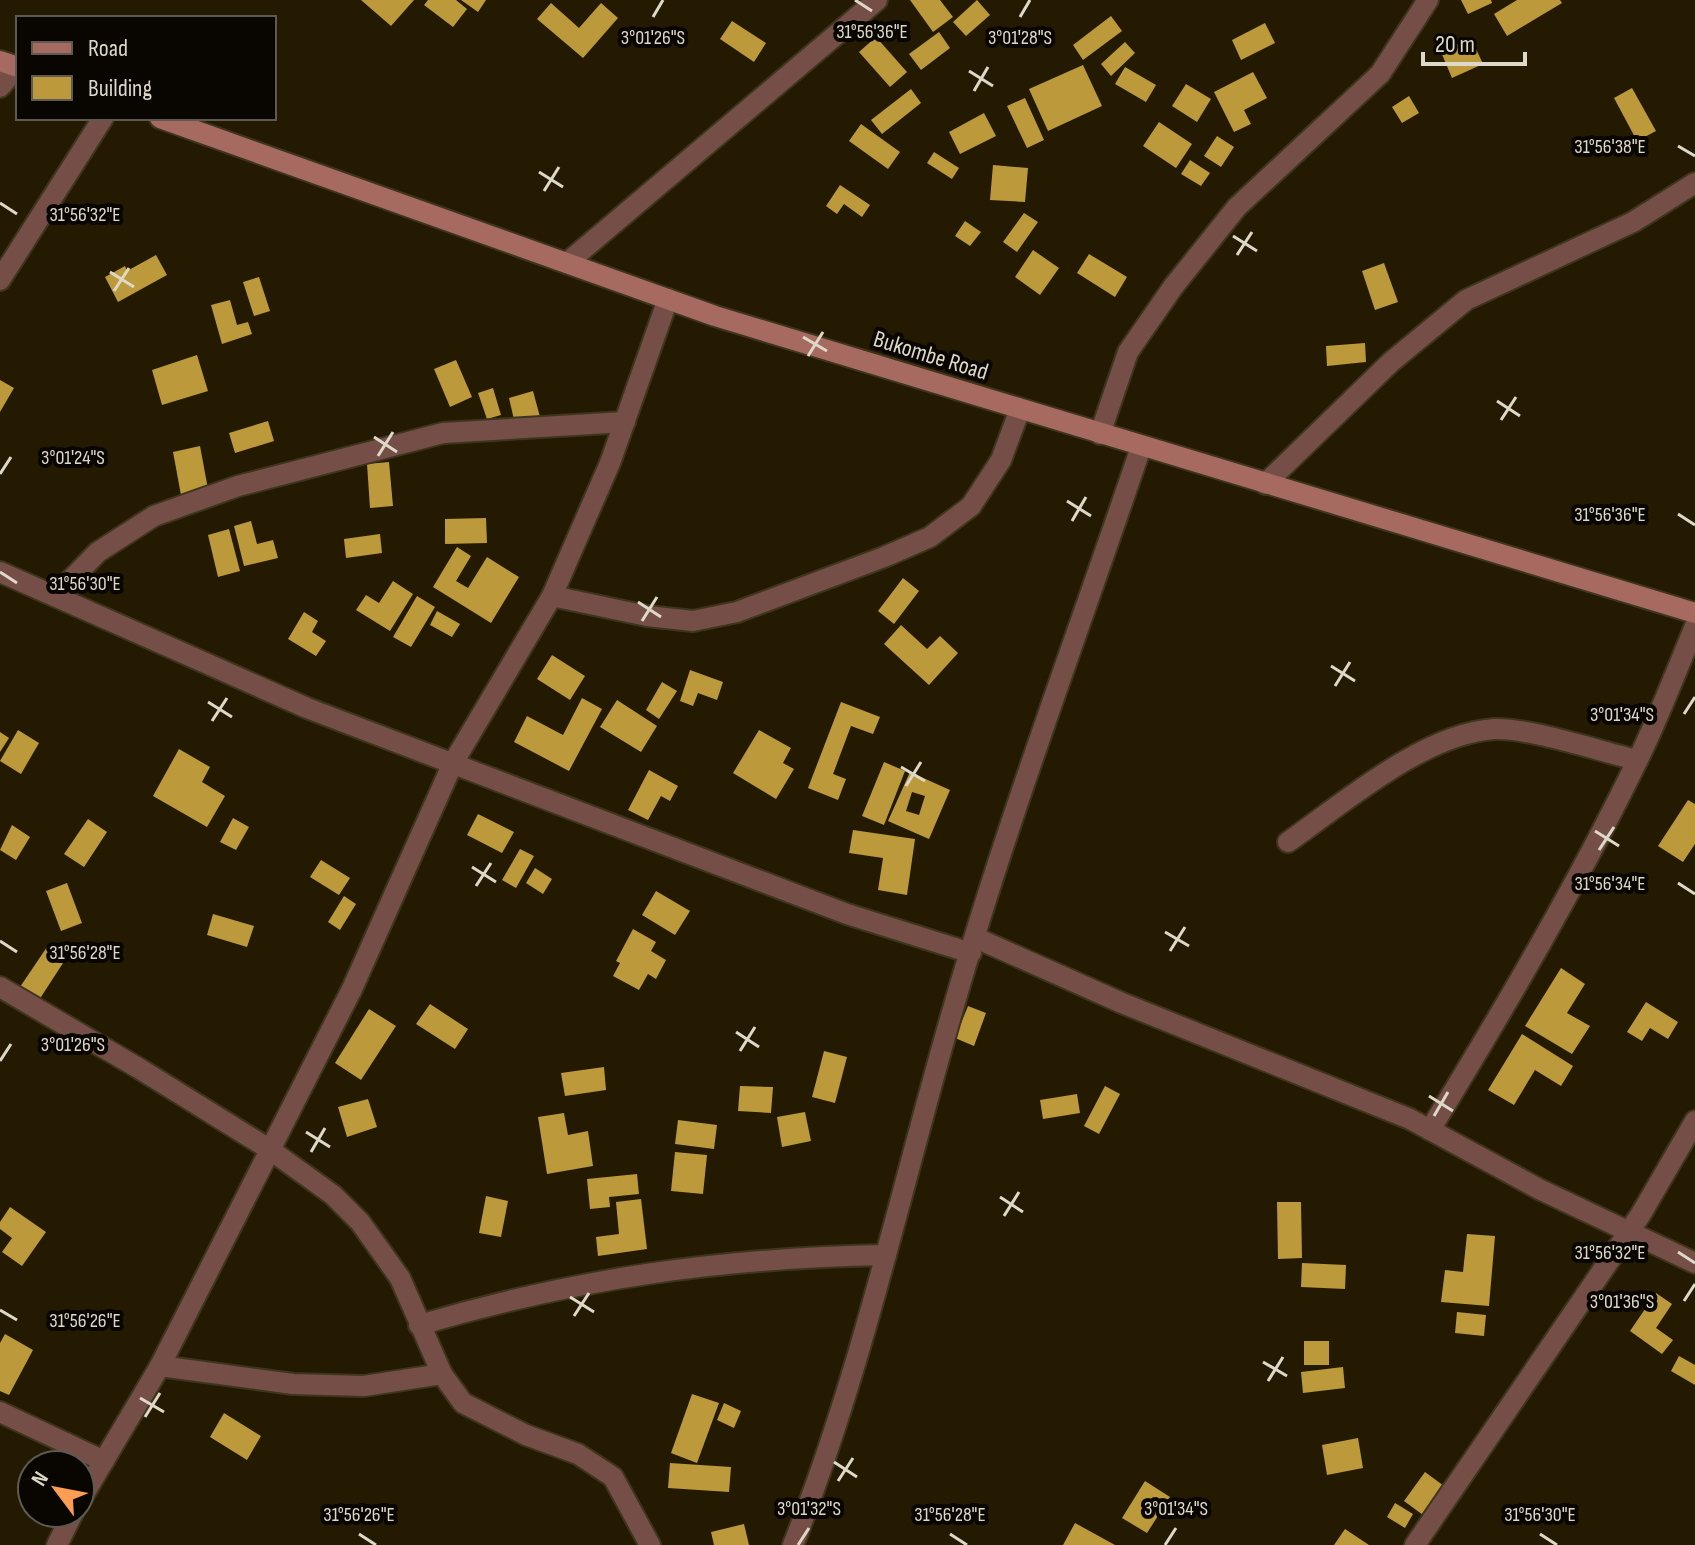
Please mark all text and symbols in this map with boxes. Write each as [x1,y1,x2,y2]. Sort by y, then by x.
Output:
legend [16,16,276,120]
scale bar [1423,16,1525,66]
text: 31°56'36"E [836,20,908,44]
text: 3°01'26"S [621,26,685,50]
text: 3°01'28"S [988,26,1052,50]
text: 20 m [1435,30,1475,59]
text: Road [88,34,128,63]
text: Building [88,74,152,103]
text: 31°56'38"E [1574,135,1646,159]
text: 31°56'32"E [49,203,121,227]
street label: Bukombe Road [870,324,992,387]
text: 3°01'24"S [41,446,105,470]
text: 31°56'36"E [1574,503,1646,527]
text: 31°56'30"E [49,572,121,596]
text: 3°01'34"S [1590,703,1654,727]
text: 31°56'34"E [1574,872,1646,896]
text: 31°56'28"E [49,941,121,965]
text: 3°01'26"S [41,1033,105,1057]
text: 31°56'32"E [1574,1241,1646,1265]
text: 3°01'36"S [1590,1290,1654,1314]
text: 31°56'26"E [49,1309,121,1333]
north arrow [16,1449,96,1529]
text: N [26,1467,55,1491]
text: 3°01'32"S [777,1497,841,1521]
text: 3°01'34"S [1144,1497,1208,1521]
text: 31°56'26"E [323,1503,395,1527]
text: 31°56'28"E [914,1503,986,1527]
text: 31°56'30"E [1504,1503,1576,1527]

